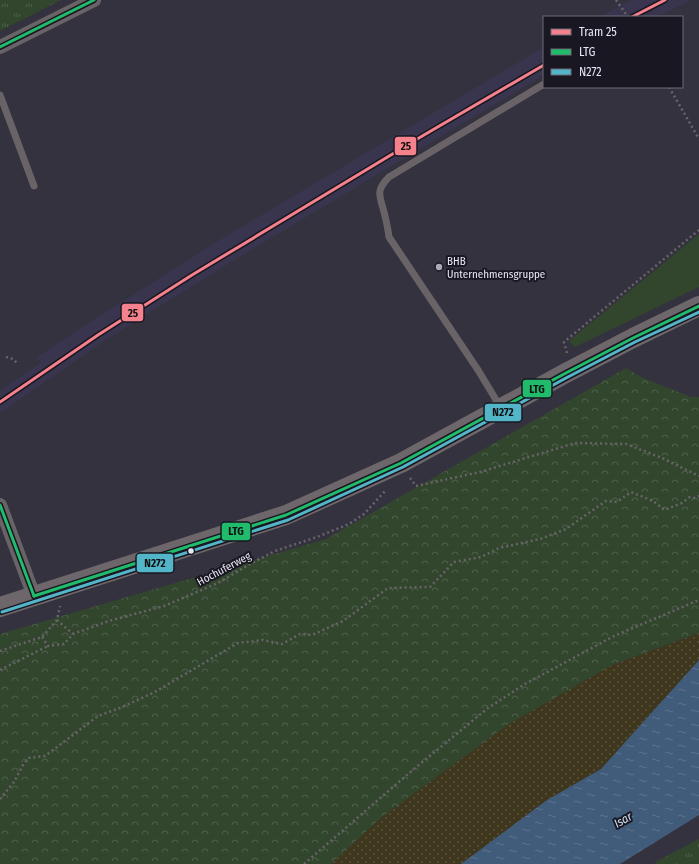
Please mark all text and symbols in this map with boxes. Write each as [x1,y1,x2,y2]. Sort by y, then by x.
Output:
legend [543,16,683,88]
text: Tram 25 [579,25,617,39]
text: LTG [579,45,595,59]
text: N272 [579,65,602,79]
line badge: 25 [394,136,417,156]
text: 25 [400,140,412,153]
place label: BHB Unternehmensgruppe [447,255,545,281]
marker: BHB Unternehmensgruppe [434,262,444,272]
line badge: 25 [121,303,144,322]
text: 25 [127,307,139,320]
line badge: LTG [522,379,552,398]
text: LTG [529,383,545,396]
line badge: N272 [484,403,522,422]
text: N272 [492,406,514,419]
line badge: LTG [221,522,251,541]
text: LTG [228,525,244,538]
unlabelled marker [186,546,196,556]
street label: Hochuferweg [195,549,254,589]
line badge: N272 [136,553,174,573]
text: N272 [144,557,166,570]
water label: Isar [611,809,635,831]

